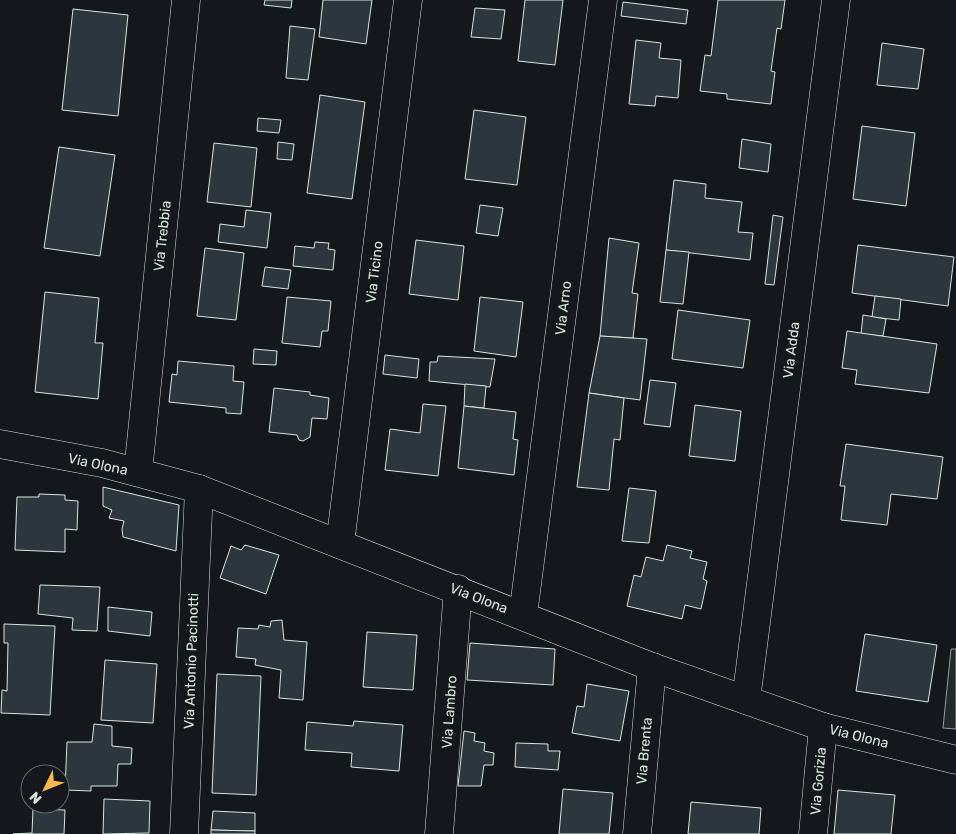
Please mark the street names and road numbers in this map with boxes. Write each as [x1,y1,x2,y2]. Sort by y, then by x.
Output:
street label: Via Trebbia [150,200,175,272]
street label: Via Ticino [362,240,387,304]
street label: Via Arno [552,280,575,336]
street label: Via Adda [780,321,803,379]
street label: Via Olona [66,450,129,479]
street label: Via Olona [447,580,510,617]
street label: Via Antonio Pacinotti [181,593,202,729]
street label: Via Lambro [438,675,461,749]
street label: Via Brenta [633,717,656,785]
street label: Via Olona [827,721,890,752]
street label: Via Gorizia [807,746,830,816]

